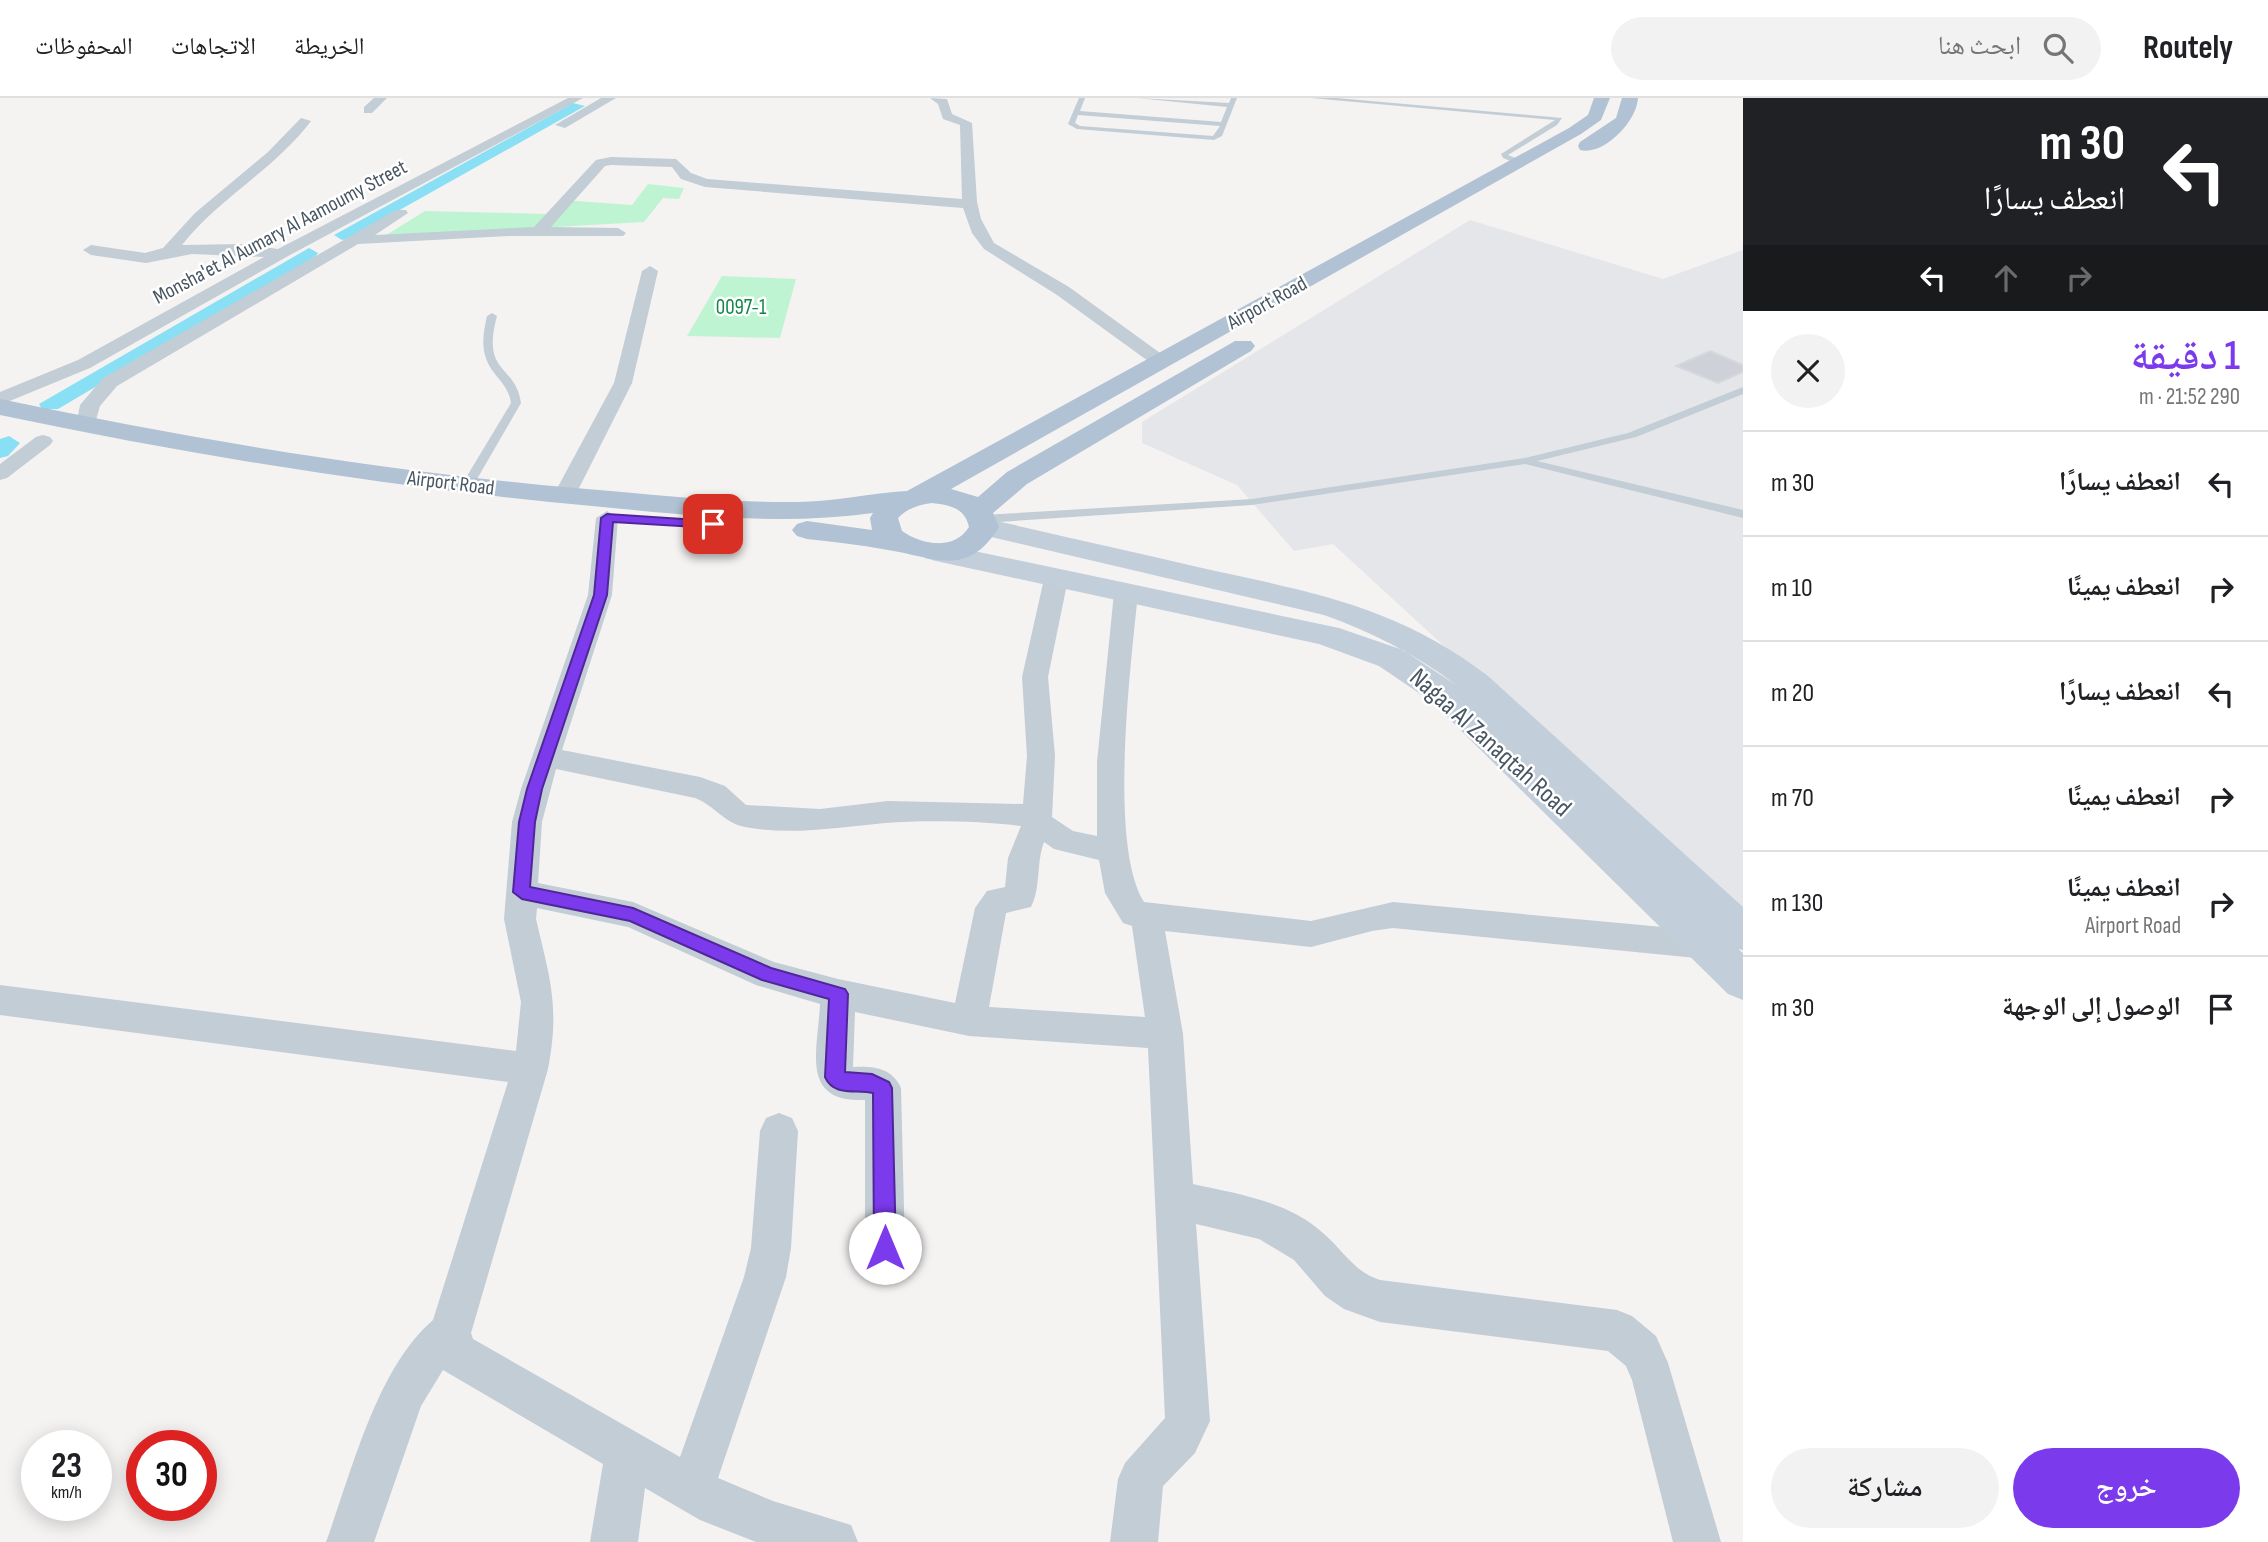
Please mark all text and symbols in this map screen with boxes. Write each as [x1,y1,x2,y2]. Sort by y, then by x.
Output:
search box [1611,17,2101,80]
text: Routely [2143,28,2233,68]
icon: search [2039,29,2077,67]
text: ابحث هنا [1938,31,2021,62]
text: المحفوظات [35,32,133,61]
text: الاتجاهات [171,32,256,61]
text: الخريطة [294,32,365,61]
text: 30 m [2040,115,2125,174]
icon: left [2149,126,2240,217]
street label: Monsha'et Al Aumary Al Aamoumy Street [149,154,411,310]
text: انعطف يسارًا [1984,180,2125,219]
icon: left [1914,259,1952,297]
icon: ahead [1987,259,2025,297]
icon: right [2060,259,2098,297]
street label: Airport Road [1222,271,1311,336]
park label: 0097-1 [716,295,767,320]
text: 1 دقيقة [2130,331,2240,382]
button: close [1771,334,1845,408]
text: 290 m · 21:52 [2139,383,2240,411]
street label: Airport Road [405,465,496,501]
icon: left [2202,465,2240,503]
text: انعطف يسارًا [2059,467,2181,498]
text: 30 m [1771,468,1814,499]
pin [683,494,743,554]
icon: arrive [694,505,732,543]
icon: right [2202,570,2240,608]
text: انعطف يمينًا [2067,572,2181,603]
text: 10 m [1771,573,1813,604]
street label: Nagaa Al Zanaqtah Road [1403,662,1577,824]
icon: left [2202,675,2240,713]
text: انعطف يسارًا [2059,677,2181,708]
text: 20 m [1771,678,1814,709]
icon: right [2202,780,2240,818]
text: انعطف يمينًا [2067,782,2181,813]
text: 70 m [1771,783,1814,814]
text: انعطف يمينًا [2067,873,2181,904]
icon: right [2202,885,2240,923]
text: 130 m [1771,888,1823,919]
text: Airport Road [2085,912,2181,940]
icon: arrive [2202,990,2240,1028]
text: الوصول إلى الوجهة [2002,992,2181,1023]
text: 30 m [1771,993,1814,1024]
position arrow [848,1211,922,1285]
speed limit sign: 30 [126,1430,217,1521]
text: 23 [51,1445,82,1488]
button: مشاركة [1771,1448,1999,1528]
button: خروج [2013,1448,2240,1528]
text: km/h [51,1482,82,1503]

